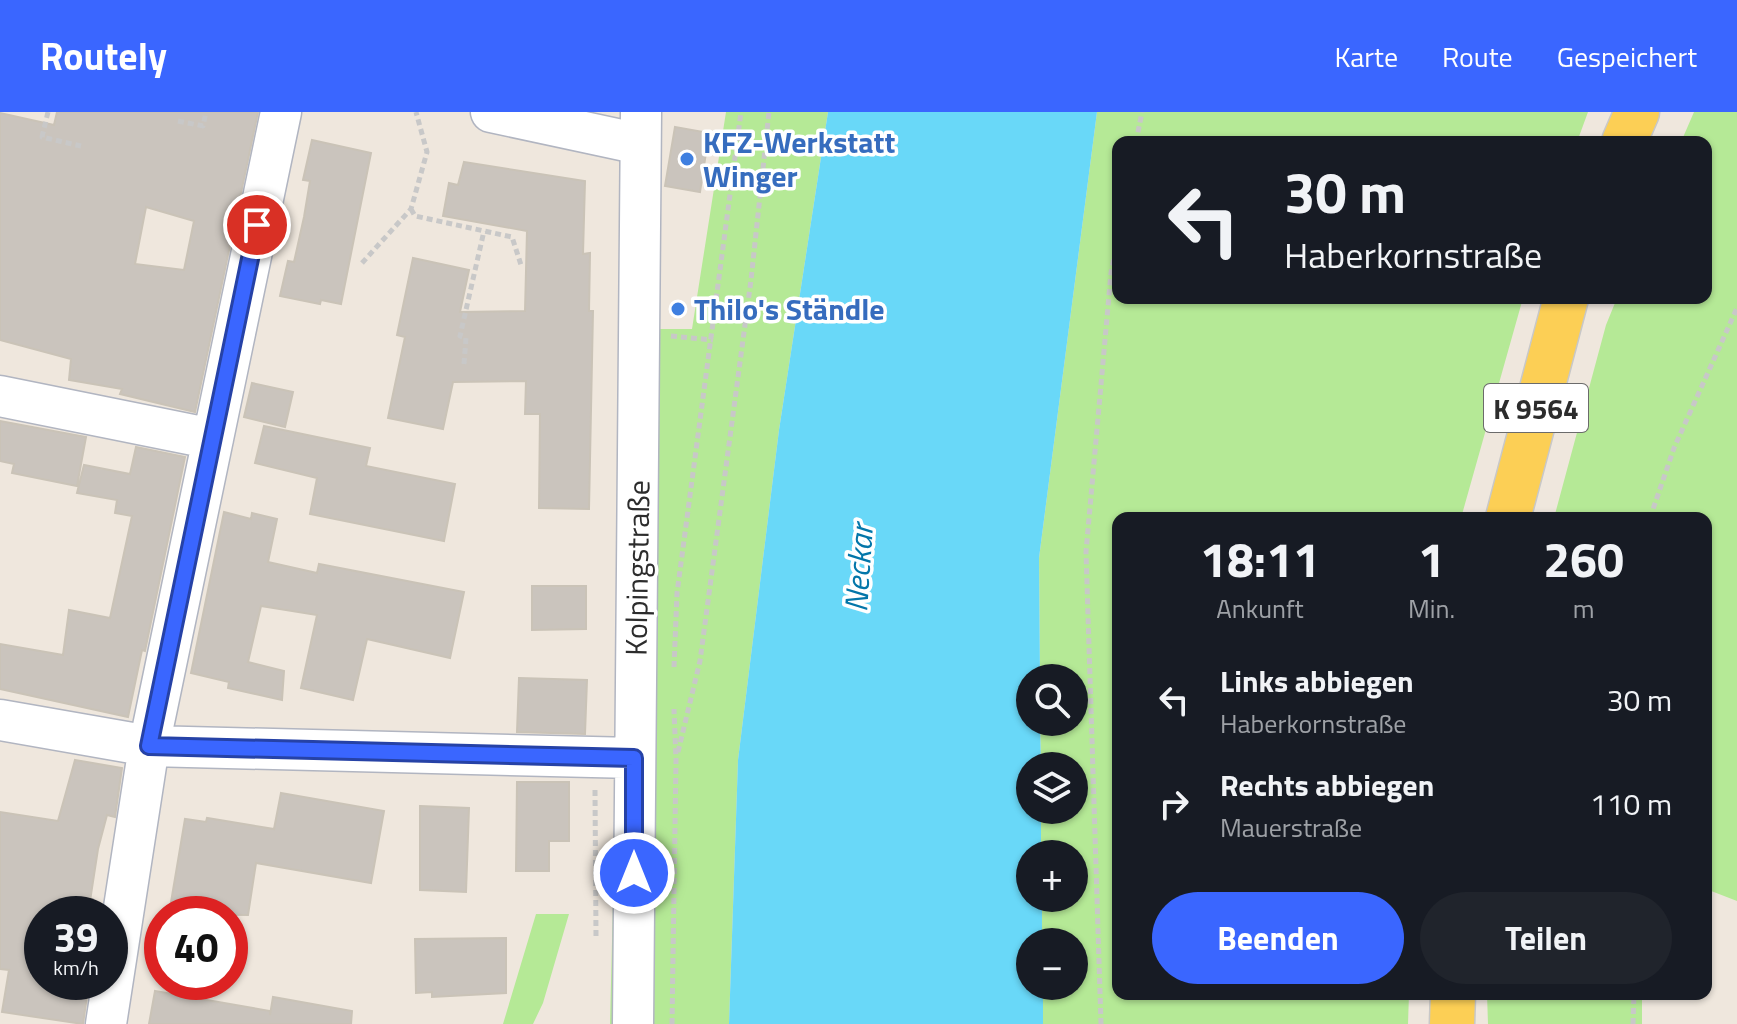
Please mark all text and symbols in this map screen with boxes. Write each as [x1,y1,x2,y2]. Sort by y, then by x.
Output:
text: Routely [40,27,167,85]
text: Karte [1334,35,1398,78]
text: Route [1442,35,1513,78]
text: Gespeichert [1557,35,1697,78]
place label: KFZ-Werkstatt Winger [703,119,895,199]
marker: KFZ-Werkstatt Winger [678,150,696,168]
text: 30 m [1284,150,1406,235]
icon: left [1152,168,1256,272]
pin [223,191,291,259]
icon: arrive [235,203,279,247]
text: Haberkornstraße [1284,227,1542,282]
place label: Thilo's Ständle [694,286,885,332]
marker: Thilo's Ständle [669,300,687,318]
road number: K 9564 [1484,384,1588,432]
street label: Kolpingstraße [612,480,662,656]
water label: Neckar [831,519,885,613]
text: 18:11 [1200,523,1320,596]
text: 1 [1418,523,1445,596]
text: 260 [1543,523,1624,596]
text: Ankunft [1216,589,1304,628]
text: Min. [1408,589,1455,628]
text: m [1573,589,1594,628]
text: Links abbiegen [1220,658,1414,704]
map controls [1016,664,1088,1000]
button: search [1016,664,1088,736]
text: 30 m [1607,677,1672,723]
icon: left [1152,678,1196,722]
text: Haberkornstraße [1220,704,1406,743]
button: layers [1016,752,1088,824]
text: Rechts abbiegen [1220,762,1434,808]
text: 110 m [1590,781,1672,827]
icon: right [1152,782,1196,826]
text: Mauerstraße [1220,808,1362,847]
position arrow [592,831,676,915]
button: + [1016,840,1088,912]
button: Beenden [1152,892,1404,984]
button: Teilen [1420,892,1672,984]
speed limit sign: 40 [144,896,248,1000]
text: 39 [54,907,98,968]
button: − [1016,928,1088,1000]
text: km/h [53,952,99,983]

